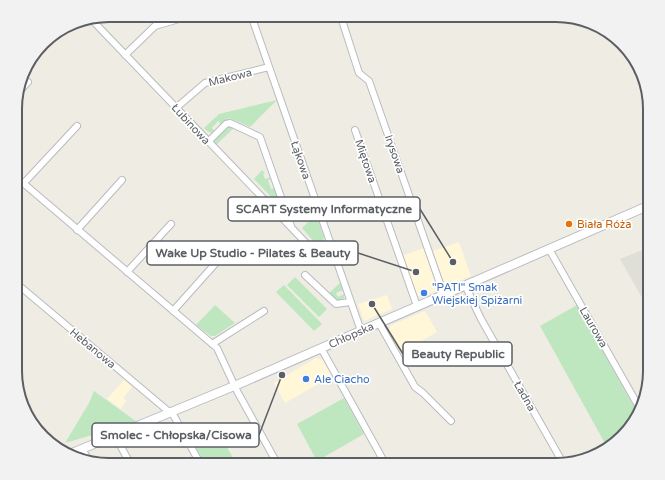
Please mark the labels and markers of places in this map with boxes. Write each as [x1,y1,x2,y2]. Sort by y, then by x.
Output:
callout: SCART Systemy Informatyczne [228,197,420,221]
place label: Biała Róża [577,218,632,231]
marker: Biała Róża [564,219,574,229]
callout: Wake Up Studio - Pilates & Beauty [147,241,358,265]
place label: "PATI" Smak Wiejskiej Spiżarni [432,281,522,307]
marker: "PATI" Smak Wiejskiej Spiżarni [419,288,429,298]
callout: Beauty Republic [403,342,512,366]
place label: Ale Ciacho [314,373,370,386]
marker: Ale Ciacho [301,374,311,384]
callout: Smolec - Chłopska/Cisowa [92,423,259,447]

